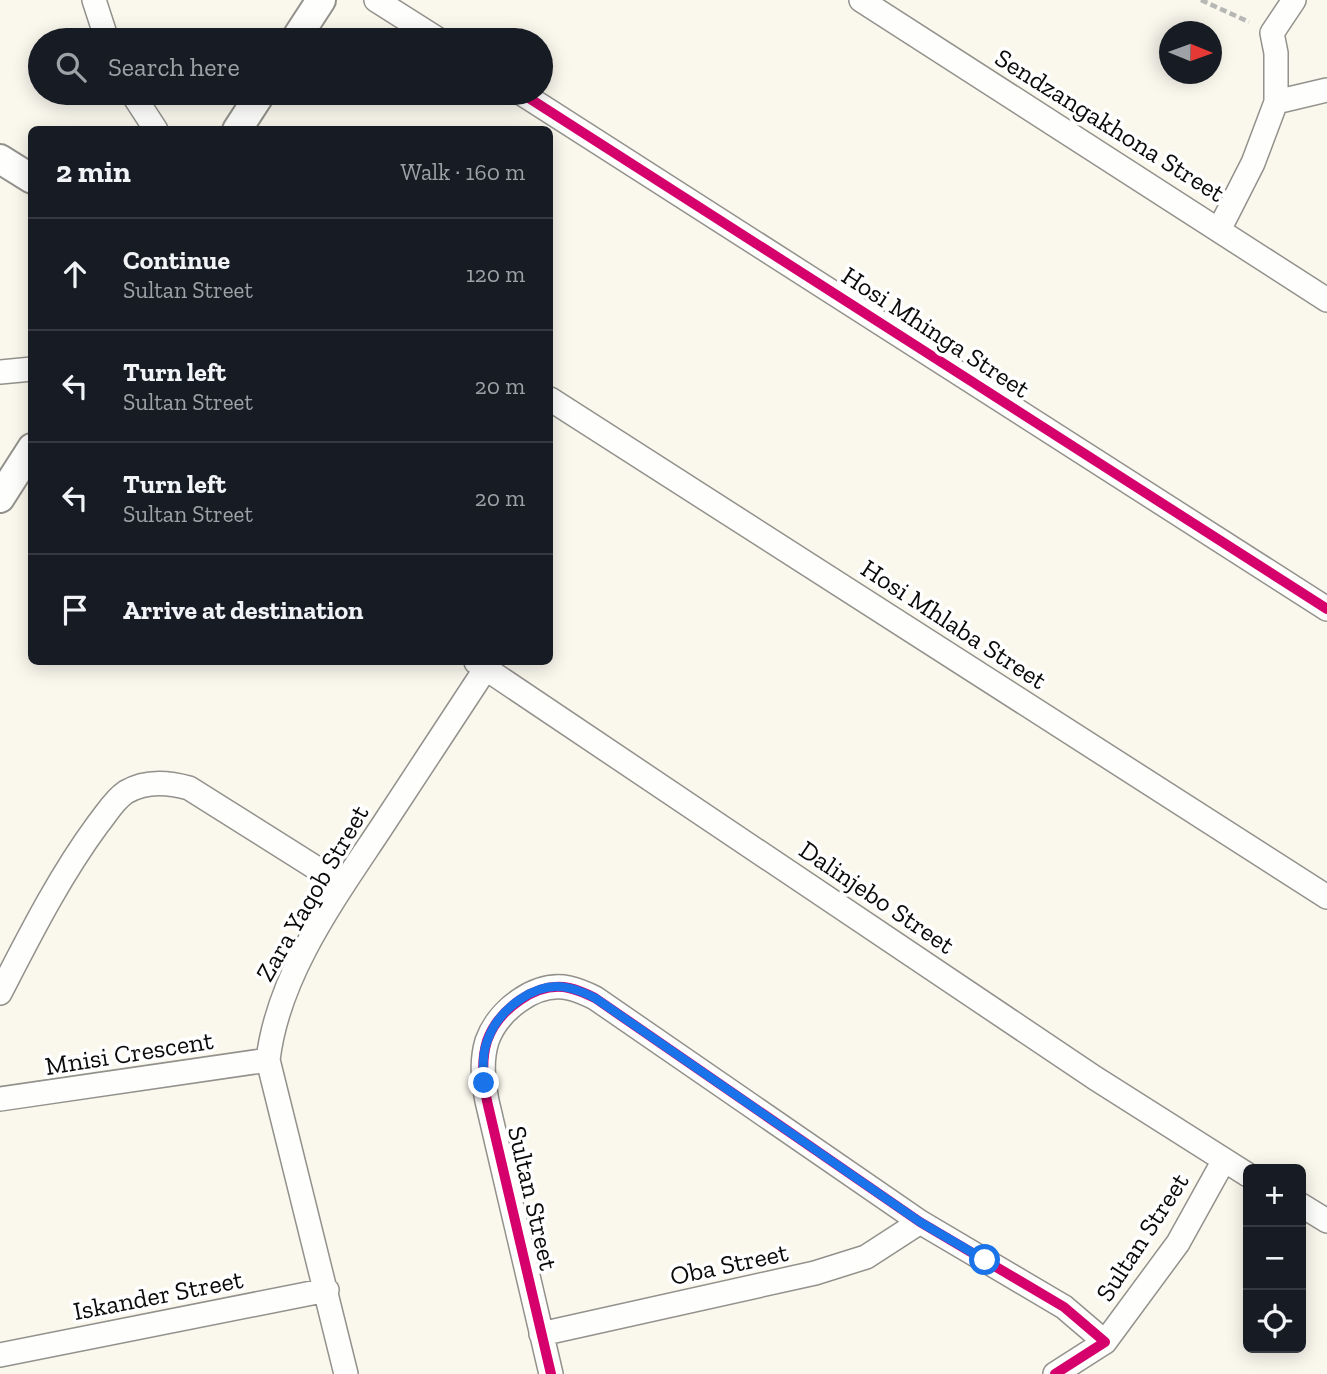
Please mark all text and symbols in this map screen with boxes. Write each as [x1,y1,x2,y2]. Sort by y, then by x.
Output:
north arrow [1159,21,1222,84]
search box [28,28,553,105]
street label: Sendzangakhona Street [989,41,1231,209]
icon: search [52,48,90,86]
text: Search here [108,51,240,83]
text: 2 min [56,154,131,190]
text: Walk · 160 m [400,158,525,186]
text: Continue [123,244,230,276]
icon: ahead [56,255,94,293]
street label: Hosi Mhinga Street [836,259,1036,405]
text: 120 m [466,260,525,288]
text: Sultan Street [123,276,253,304]
text: Turn left [123,356,226,388]
icon: left [56,367,94,405]
text: 20 m [475,372,525,400]
text: Sultan Street [123,388,253,416]
text: Turn left [123,468,226,500]
icon: left [56,479,94,517]
text: 20 m [475,484,525,512]
text: Sultan Street [123,500,253,528]
street label: Hosi Mhlaba Street [855,552,1053,696]
icon: arrive [56,591,94,629]
text: Arrive at destination [123,594,363,626]
street label: Zara Yaqob Street [249,799,376,987]
street label: Dalinjebo Street [793,833,961,961]
street label: Mnisi Crescent [43,1024,216,1082]
route end [468,1067,499,1098]
street label: Sultan Street [501,1123,565,1273]
map controls [1243,1164,1306,1353]
button: + [1243,1164,1306,1227]
street label: Sultan Street [1089,1166,1196,1307]
button: − [1243,1227,1306,1290]
street label: Oba Street [667,1236,791,1292]
route start [969,1244,1000,1275]
street label: Iskander Street [71,1263,246,1327]
button: locate [1243,1290,1306,1353]

